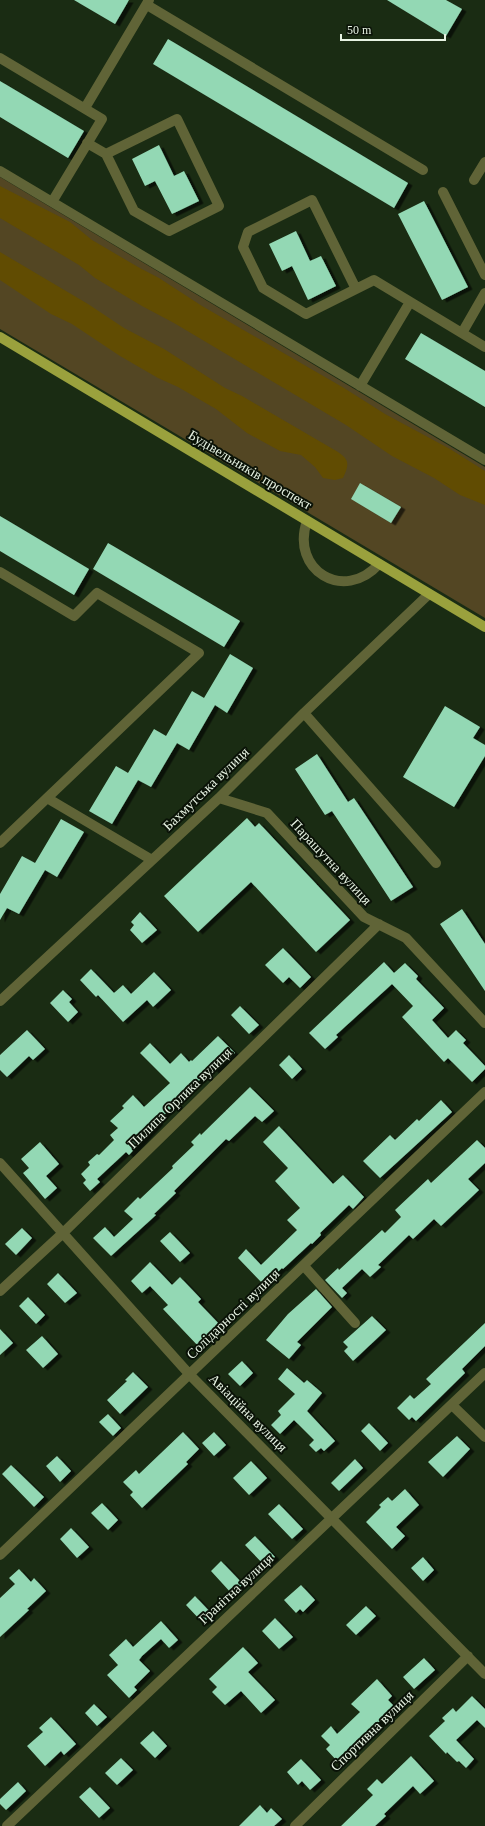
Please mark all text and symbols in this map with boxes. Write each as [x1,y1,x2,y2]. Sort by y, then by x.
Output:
scale bar [341,16,445,42]
text: 50 m [347,23,372,37]
street label: Будівельників проспект [186,427,314,513]
street label: Бахмутська вулиця [160,744,252,834]
street label: Парашутна вулиця [287,816,375,908]
street label: Пилипа Орлика вулиця [125,1044,235,1151]
street label: Солідарності вулиця [184,1266,283,1362]
street label: Авіаційна вулиця [206,1371,290,1455]
street label: Гранітна вулиця [196,1550,277,1627]
street label: Спортивна вулиця [328,1687,417,1774]

